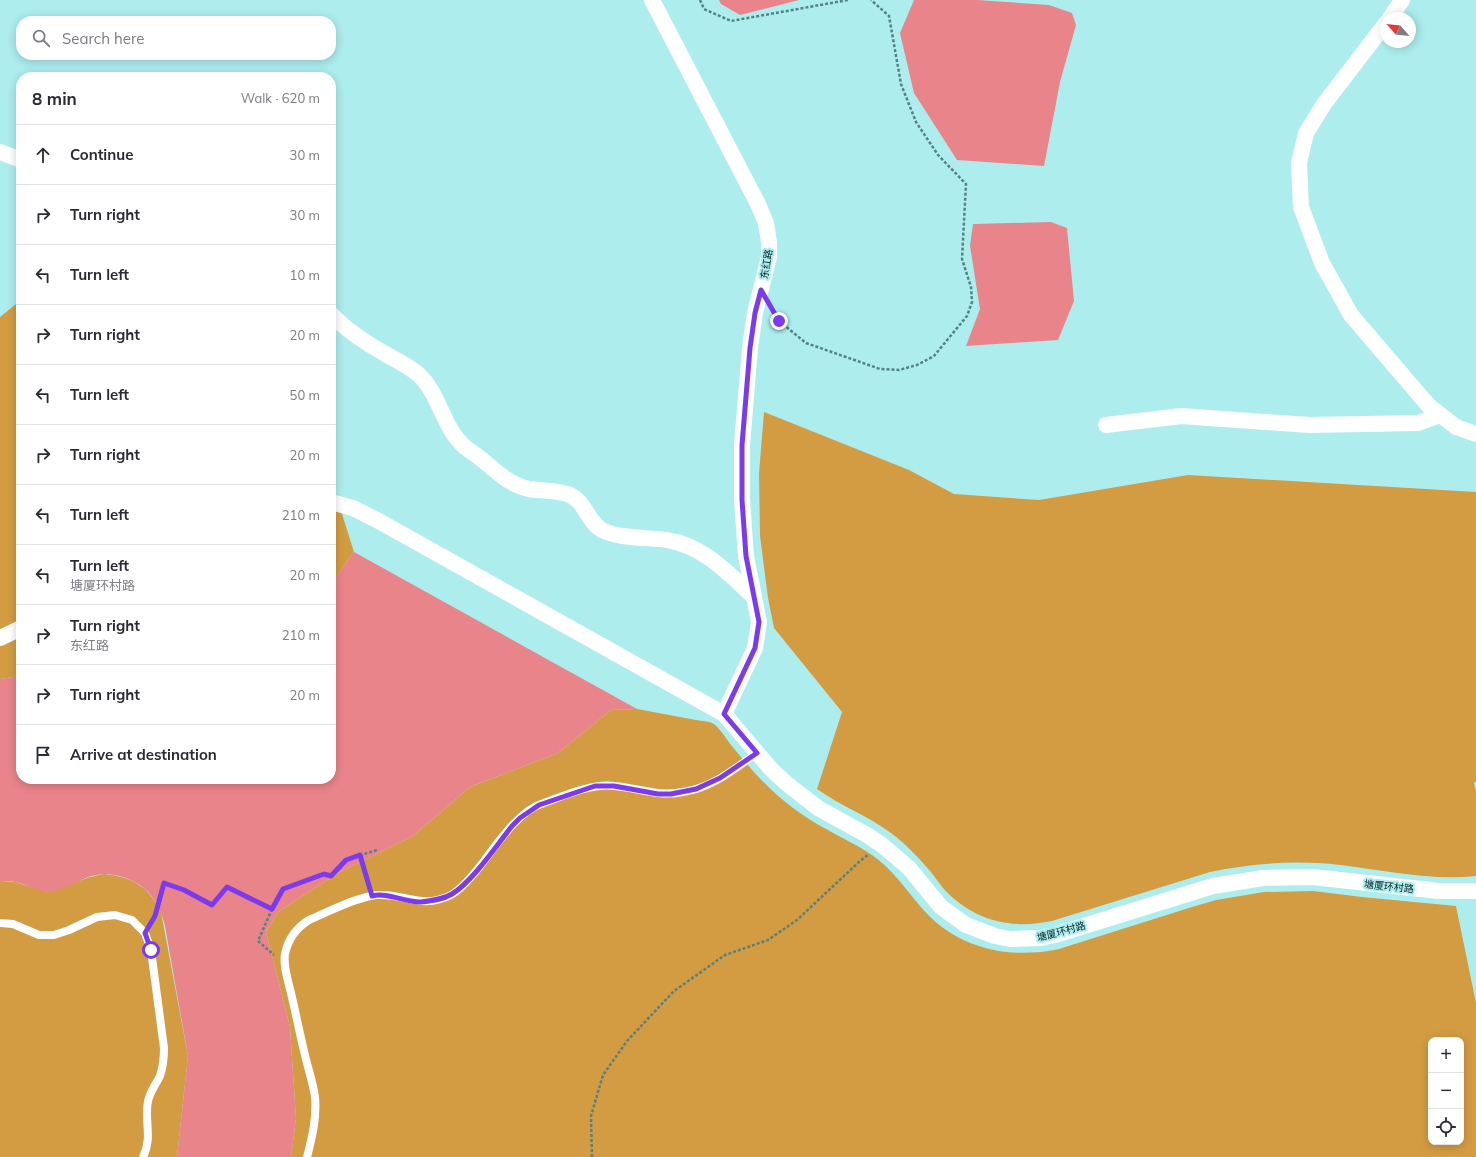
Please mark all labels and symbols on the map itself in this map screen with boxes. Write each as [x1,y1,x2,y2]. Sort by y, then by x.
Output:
north arrow [1380,12,1416,48]
street label: 东红路 [758,248,775,280]
route end [770,312,788,330]
street label: 塘厦环村路 [1363,877,1414,896]
street label: 塘厦环村路 [1035,919,1087,944]
route start [142,941,160,959]

